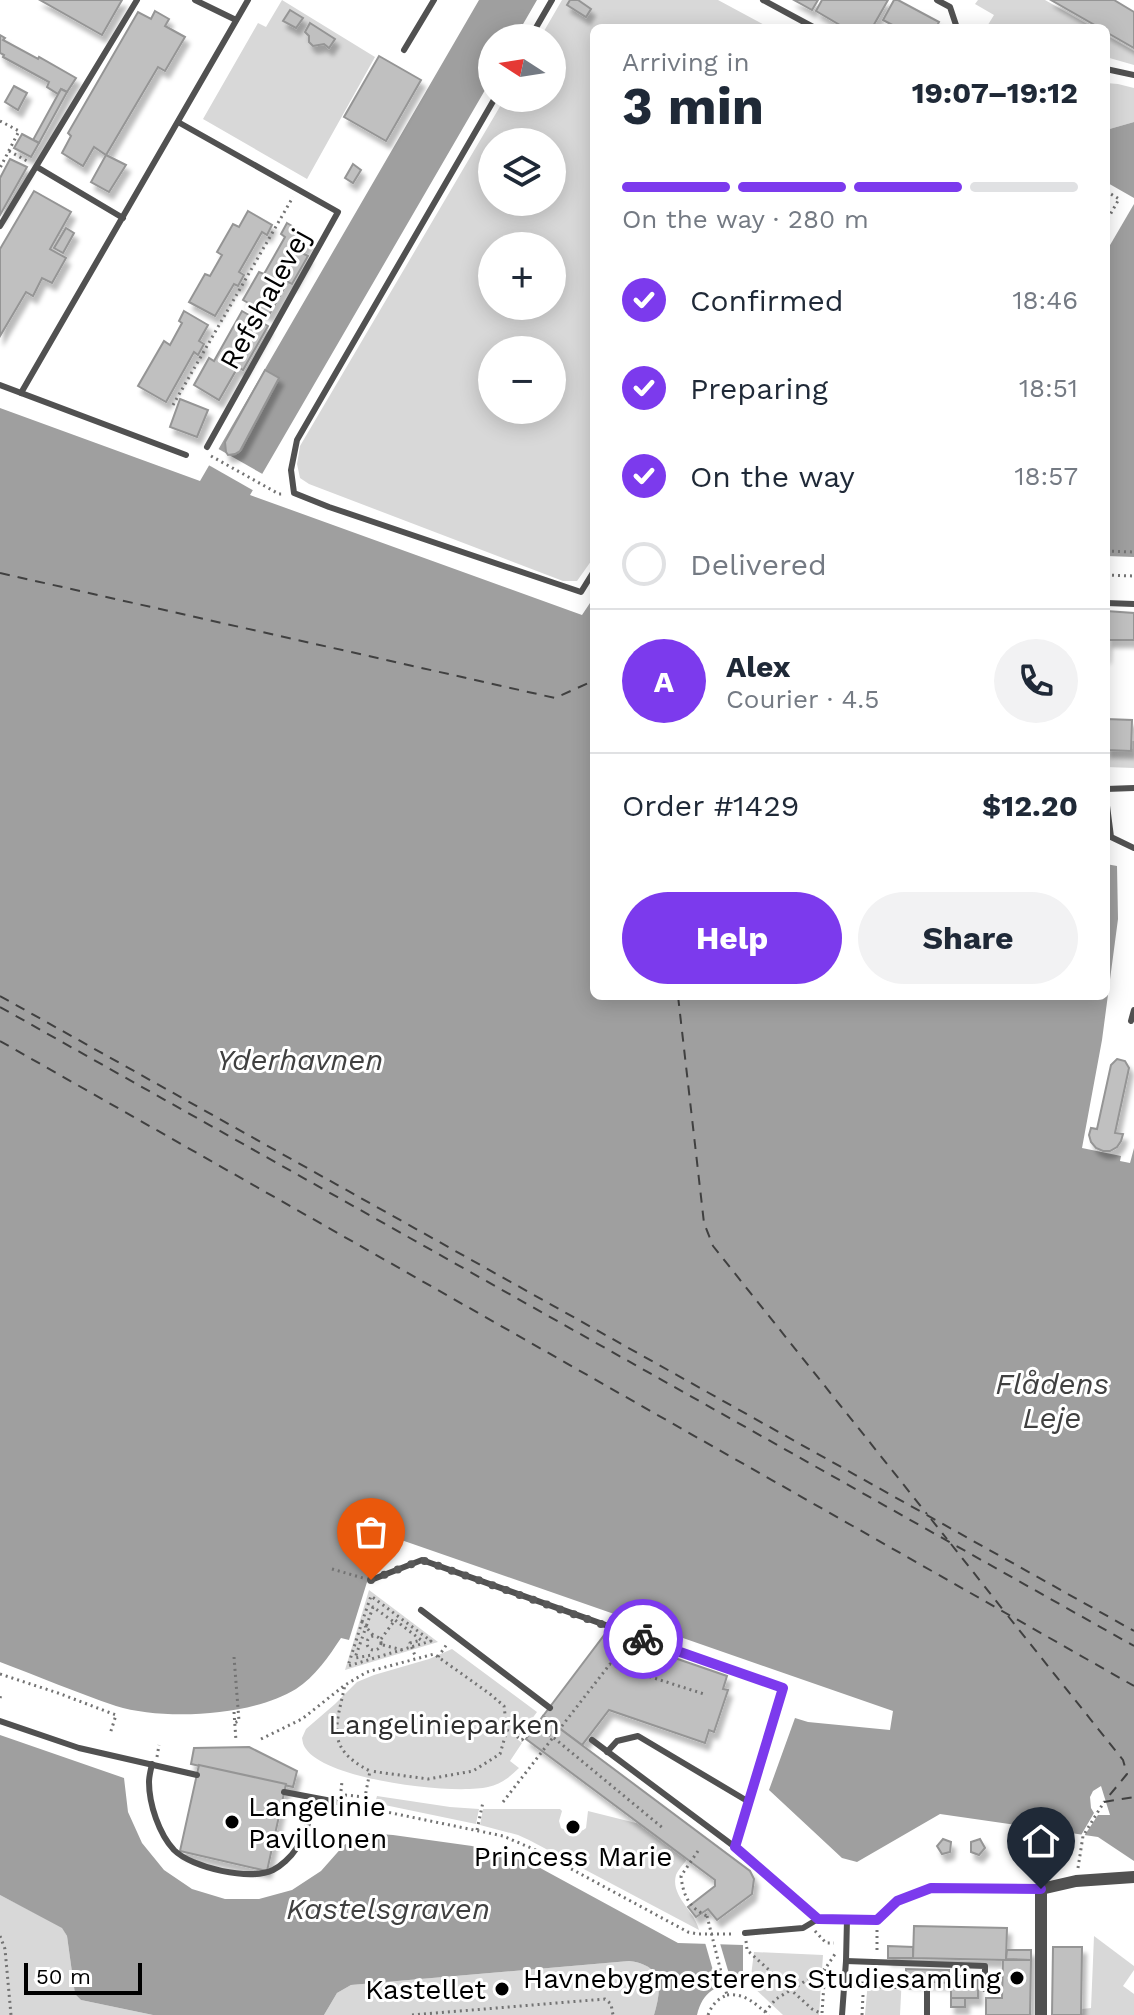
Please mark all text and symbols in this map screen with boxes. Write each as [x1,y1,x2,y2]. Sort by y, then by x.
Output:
north arrow [478,24,566,112]
map controls [478,24,566,424]
text: Arriving in [622,47,750,77]
text: 19:07–19:12 [912,75,1078,110]
text: 3 min [622,76,764,137]
button: layers [478,128,566,216]
text: On the way · 280 m [622,204,869,234]
street label: Refshalevej [213,223,317,375]
button: + [478,232,566,320]
icon: check [622,278,666,322]
text: Confirmed [690,283,844,318]
text: 18:46 [1012,285,1078,315]
button: − [478,336,566,424]
icon: check [622,366,666,410]
text: Preparing [690,371,828,406]
text: 18:51 [1019,373,1078,403]
icon: check [622,454,666,498]
text: On the way [690,459,855,494]
text: 18:57 [1014,461,1078,491]
text: Delivered [690,547,827,582]
button: phone [994,639,1078,723]
text: Alex [726,649,790,684]
text: A [654,664,674,699]
text: Courier · 4.5 [726,684,879,714]
text: Order #1429 [622,788,799,823]
text: $12.20 [982,788,1078,823]
button: Help [622,892,842,984]
button: Share [858,892,1078,984]
water label: Yderhavnen [217,1042,383,1077]
water label: Flådens Leje [995,1366,1109,1435]
pin [337,1498,405,1580]
icon: bag [349,1510,393,1554]
courier [603,1599,683,1679]
icon: bike [621,1617,665,1661]
park label: Langelinieparken [328,1708,560,1741]
place label: Langelinie Pavillonen [248,1790,387,1855]
pin [1007,1807,1075,1889]
marker: Langelinie Pavillonen [223,1813,241,1831]
marker: Princess Marie [564,1818,582,1836]
icon: home [1019,1819,1063,1863]
place label: Princess Marie [474,1840,672,1873]
water label: Kastelsgraven [286,1891,490,1926]
scale bar [24,1959,142,1995]
place label: Havnebygmesterens Studiesamling [523,1962,1001,1995]
text: 50 m [36,1964,91,1989]
marker: Havnebygmesterens Studiesamling [1008,1969,1026,1987]
place label: Kastellet [365,1973,486,2006]
marker: Kastellet [493,1980,511,1998]

